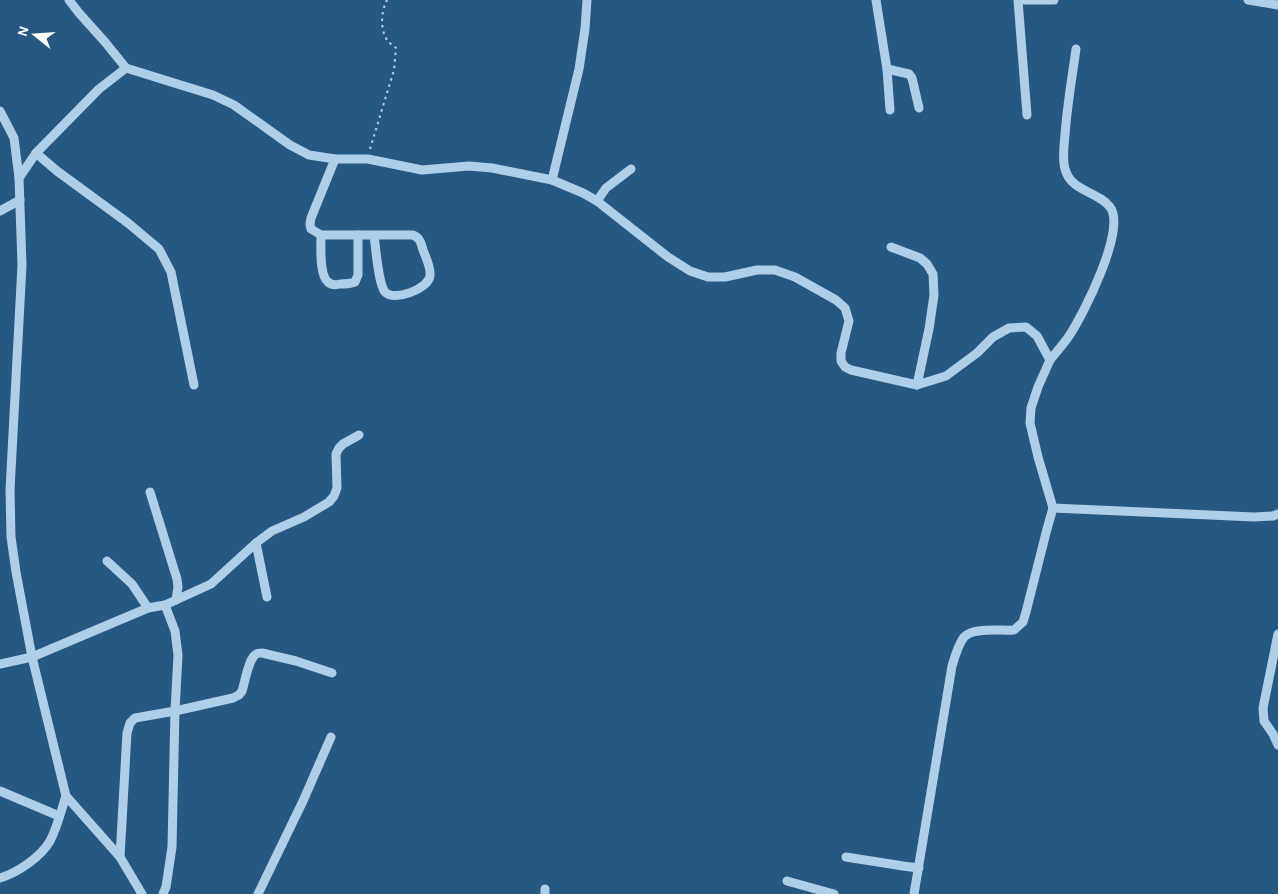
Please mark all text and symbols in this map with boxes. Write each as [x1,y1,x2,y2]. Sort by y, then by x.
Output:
north arrow [10,10,60,60]
text: N [15,25,32,38]

